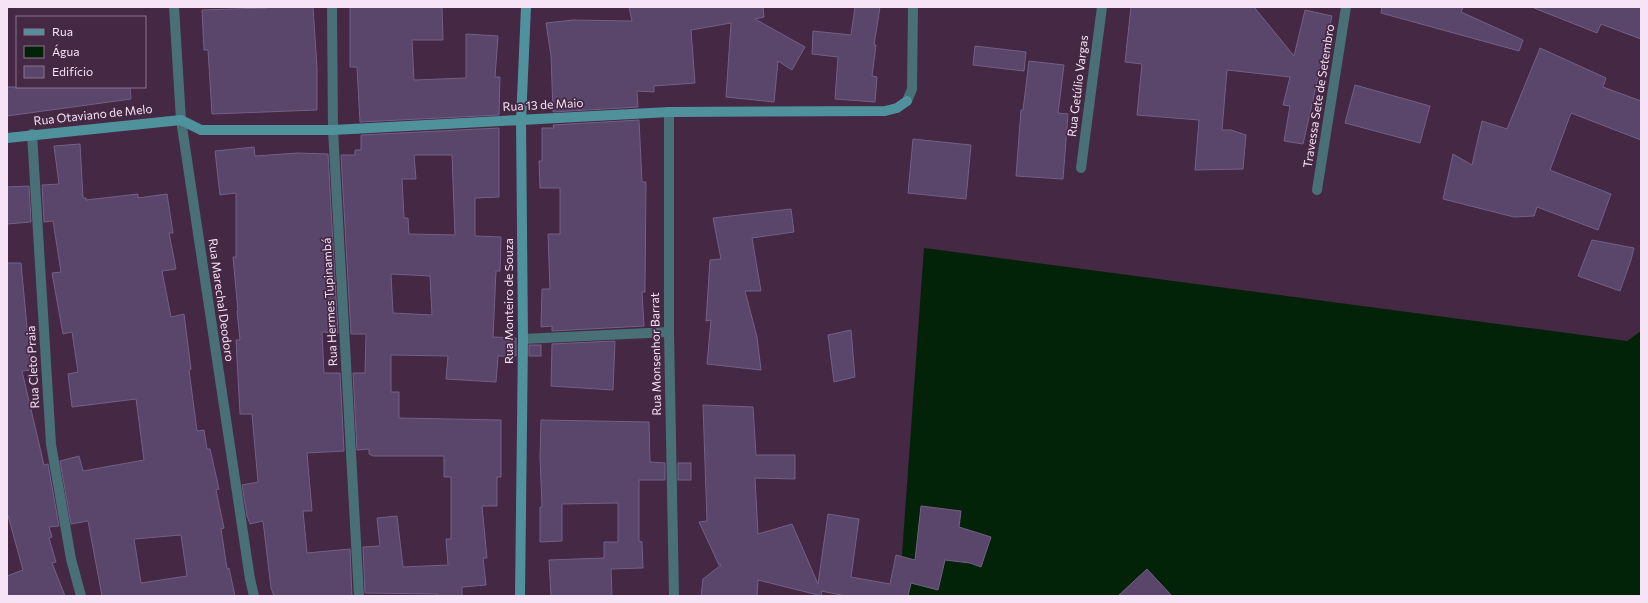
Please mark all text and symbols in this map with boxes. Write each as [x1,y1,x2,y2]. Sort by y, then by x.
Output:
legend [16,16,146,88]
street label: Travessa Sete de Setembro [1300,23,1336,169]
text: Rua [52,24,73,38]
street label: Rua Getúlio Vargas [1064,34,1090,138]
text: Água [52,44,80,58]
text: Edifício [52,64,93,78]
street label: Rua 13 de Maio [502,95,584,113]
street label: Rua Otaviano de Melo [33,101,153,127]
street label: Rua Marechal Deodoro [206,237,238,362]
street label: Rua Hermes Tupinambá [319,238,339,367]
street label: Rua Monteiro de Souza [501,238,515,364]
street label: Rua Monsenhor Barrat [647,292,663,416]
street label: Rua Cleto Praia [23,325,41,409]

